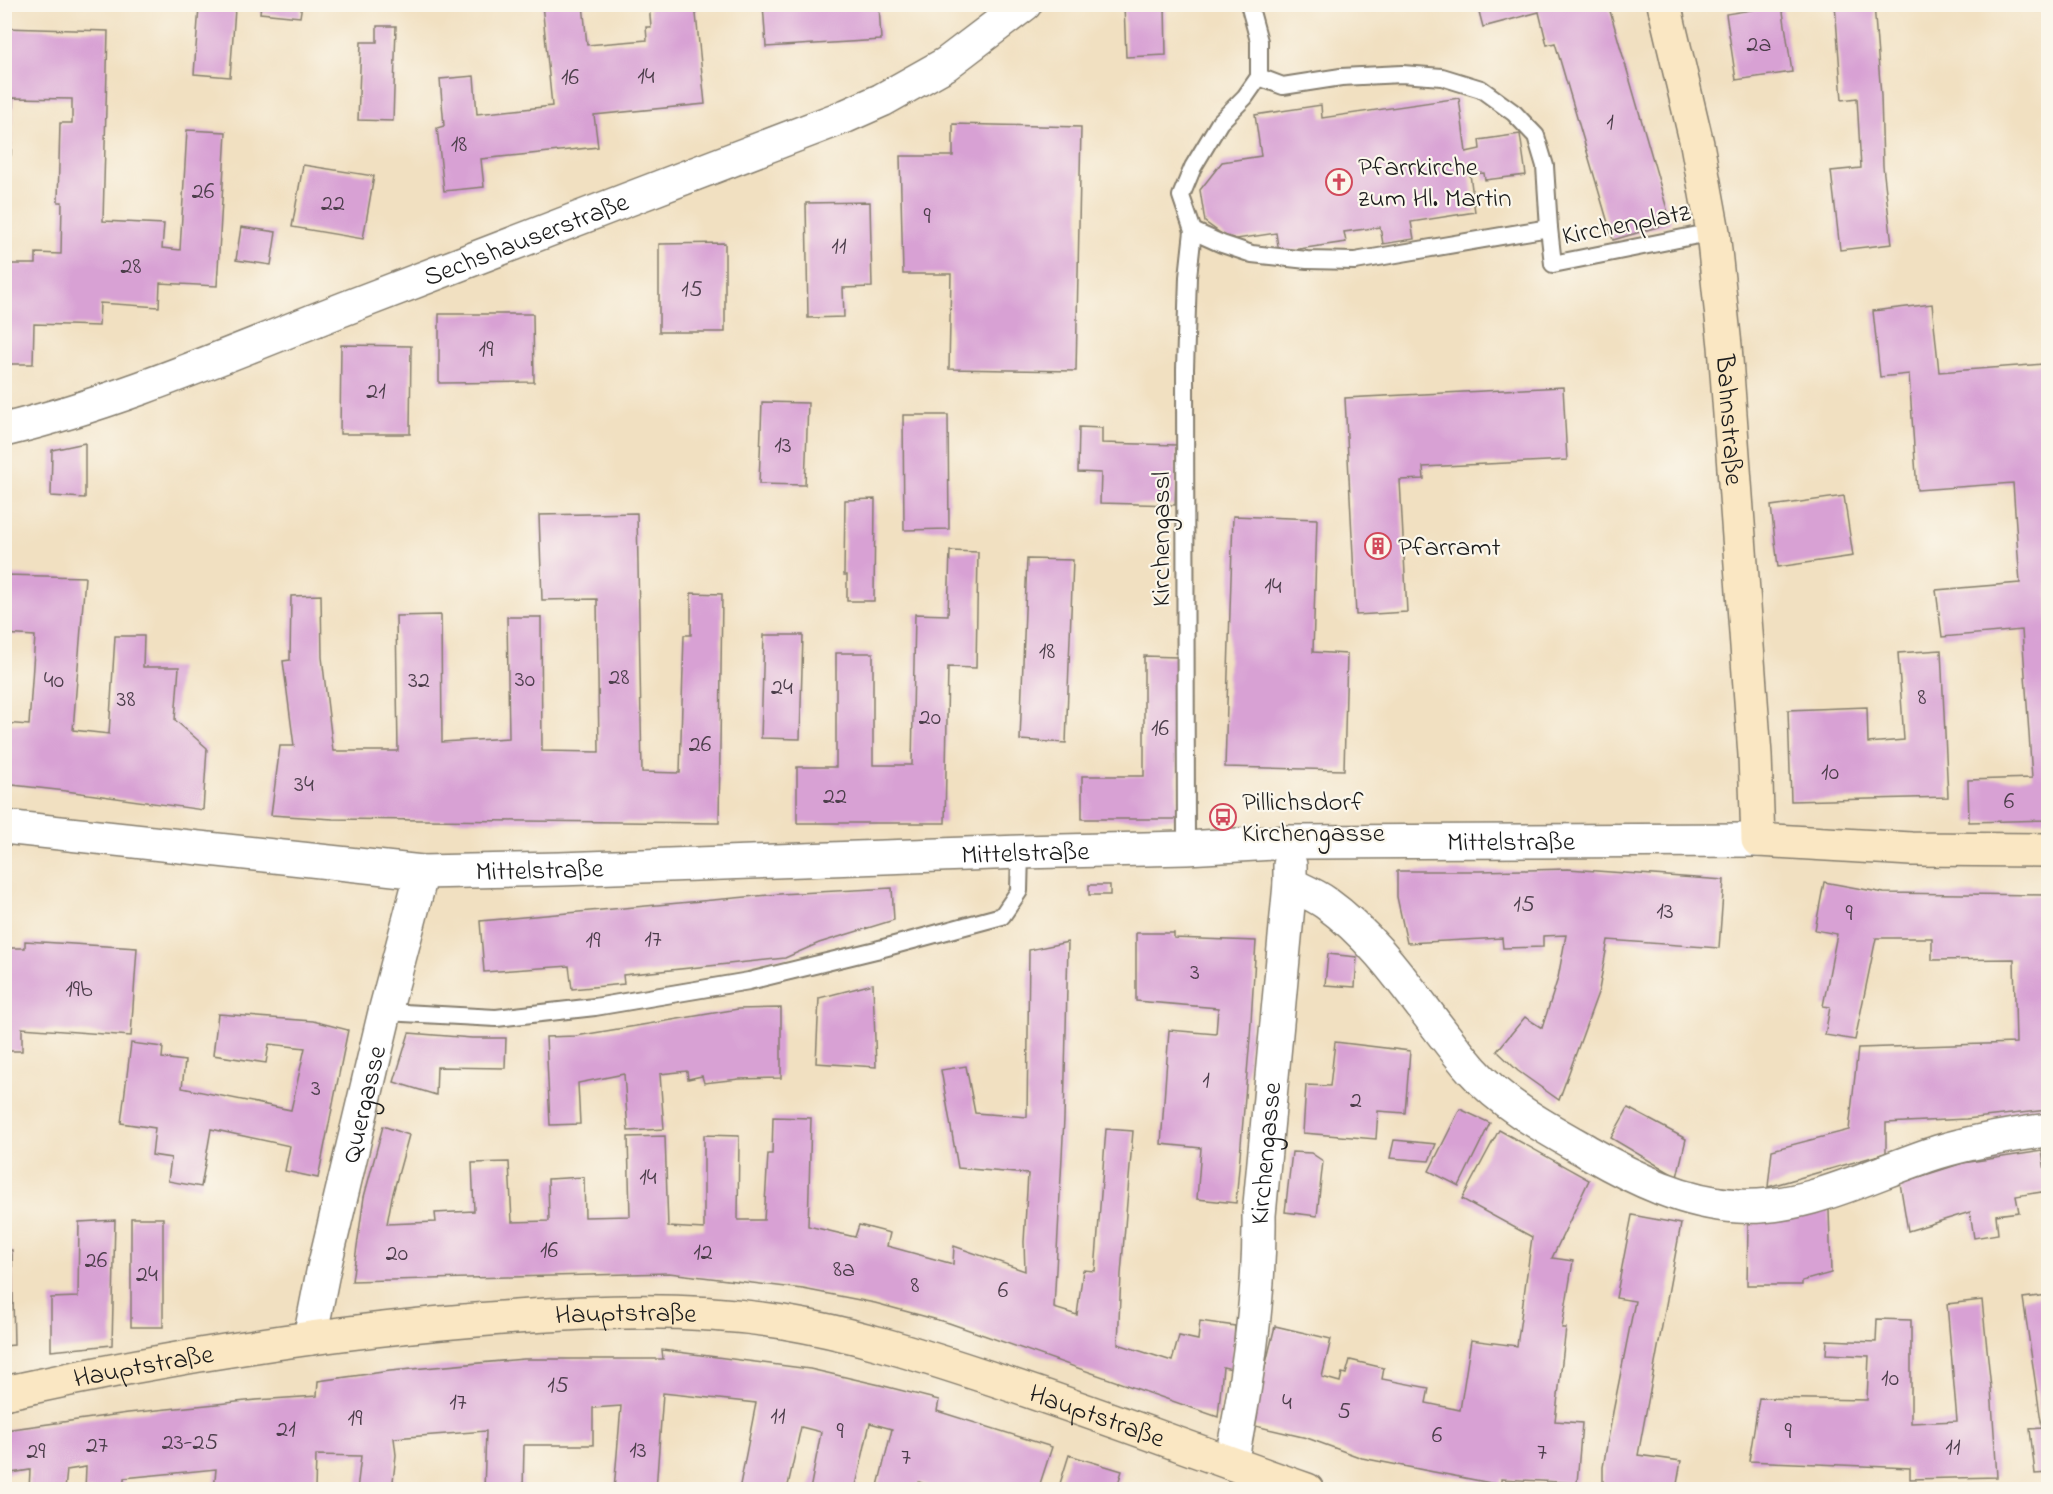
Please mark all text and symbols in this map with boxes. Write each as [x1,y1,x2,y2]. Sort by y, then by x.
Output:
house number: 2a [1747,28,1771,63]
house number: 14 [637,60,655,95]
house number: 16 [561,61,580,96]
house number: 1 [1606,106,1614,141]
house number: 18 [451,128,467,163]
place label: Pfarrkirche zum Hl. Martin [1358,149,1511,219]
church icon: Pfarrkirche zum Hl. Martin [1324,167,1354,197]
house number: 26 [192,175,215,210]
street label: Sechshauserstraße [418,184,636,298]
house number: 22 [321,187,345,222]
street label: Kirchenplatz [1559,194,1695,257]
house number: 9 [923,200,931,235]
house number: 11 [831,230,847,265]
house number: 28 [121,250,141,285]
house number: 15 [681,273,703,308]
house number: 19 [479,333,494,368]
street label: Bahnstraße [1704,352,1752,488]
house number: 21 [366,375,386,410]
house number: 13 [774,429,792,464]
street label: Kirchengassl [1143,471,1182,607]
place label: Pfarramt [1398,529,1500,568]
building icon: Pfarramt [1363,531,1393,561]
house number: 14 [1264,570,1282,605]
house number: 18 [1039,635,1055,670]
house number: 28 [609,661,629,696]
house number: 30 [515,663,535,698]
house number: 40 [44,664,64,699]
house number: 32 [408,664,430,699]
house number: 24 [771,671,793,706]
house number: 8 [1918,681,1927,716]
house number: 38 [117,683,135,718]
house number: 20 [919,701,941,736]
house number: 16 [1151,712,1170,747]
house number: 26 [689,728,712,763]
house number: 10 [1821,756,1839,791]
house number: 34 [294,768,314,803]
house number: 22 [823,780,847,815]
place label: Pillichsdorf Kirchengasse [1242,784,1386,854]
house number: 6 [2004,785,2015,820]
bus stop icon: Pillichsdorf Kirchengasse [1208,802,1238,832]
street label: Mittelstraße [1447,824,1576,863]
street label: Mittelstraße [961,833,1091,876]
street label: Mittelstraße [475,850,605,893]
house number: 15 [1513,888,1535,923]
house number: 13 [1656,895,1674,930]
house number: 9 [1845,897,1853,932]
house number: 17 [644,923,662,958]
house number: 19 [586,924,601,959]
house number: 3 [1190,956,1200,991]
house number: 19b [65,973,93,1008]
street label: Quergasse [333,1041,399,1167]
house number: 1 [1202,1064,1210,1099]
house number: 3 [311,1072,321,1107]
street label: Kirchengasse [1242,1080,1293,1225]
house number: 2 [1350,1084,1362,1119]
house number: 14 [639,1161,657,1196]
house number: 16 [540,1234,559,1269]
house number: 12 [693,1236,713,1271]
house number: 20 [386,1237,408,1272]
house number: 26 [85,1244,108,1279]
house number: 8a [833,1253,855,1288]
house number: 24 [136,1258,158,1293]
house number: 8 [911,1269,920,1304]
house number: 6 [998,1274,1009,1309]
street label: Hauptstraße [554,1295,698,1336]
street label: Hauptstraße [70,1336,217,1400]
house number: 10 [1881,1362,1899,1397]
house number: 15 [547,1369,569,1404]
street label: Hauptstraße [1024,1375,1171,1460]
house number: 17 [449,1386,467,1421]
house number: 4 [1282,1386,1292,1421]
house number: 5 [1337,1395,1351,1430]
house number: 11 [770,1400,786,1435]
house number: 19 [348,1402,363,1437]
house number: 21 [276,1413,296,1448]
house number: 9 [836,1415,844,1450]
house number: 9 [1784,1415,1792,1450]
house number: 6 [1432,1419,1443,1454]
house number: 23-25 [162,1426,219,1461]
house number: 27 [86,1429,108,1464]
house number: 11 [1945,1431,1961,1466]
house number: 13 [629,1434,647,1469]
house number: 29 [26,1435,46,1470]
house number: 7 [1537,1436,1547,1471]
house number: 7 [901,1441,911,1476]

